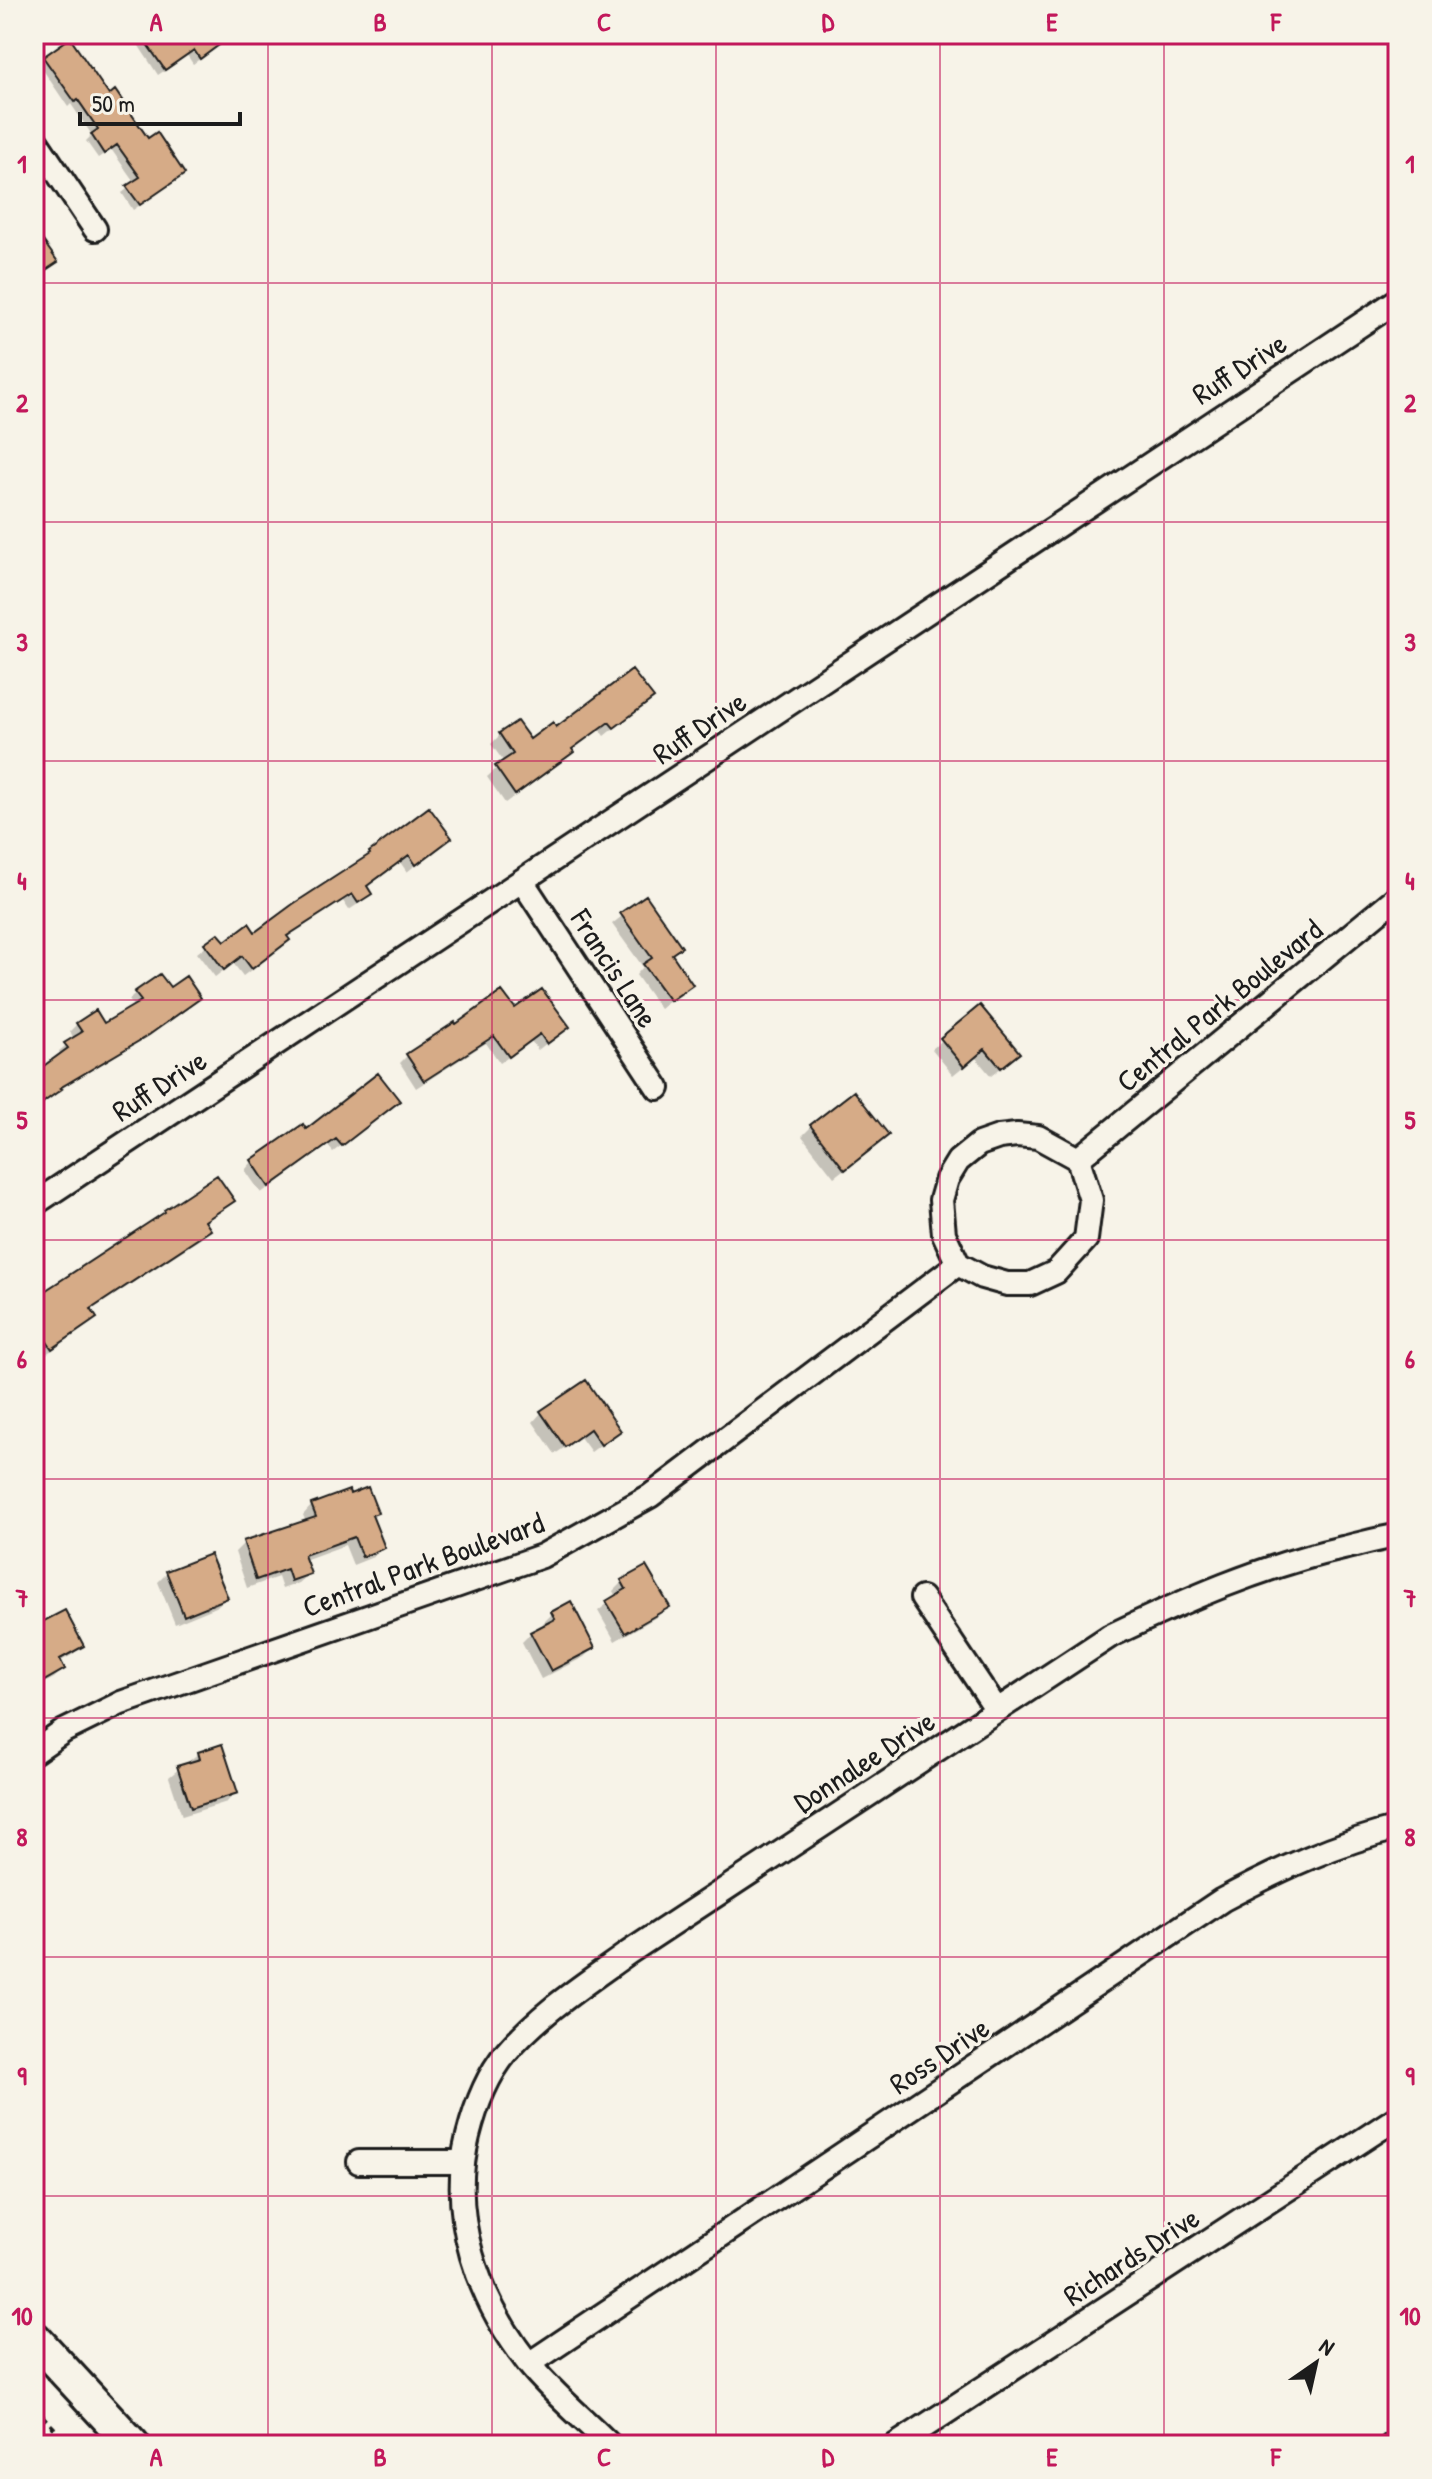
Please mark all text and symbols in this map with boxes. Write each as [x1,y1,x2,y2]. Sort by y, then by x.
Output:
text: A [150,4,163,39]
text: B [373,4,387,39]
text: C [597,4,611,39]
text: D [822,4,835,39]
text: E [1046,4,1058,39]
text: F [1270,4,1282,39]
scale bar [80,76,240,126]
text: 50 m [92,87,135,119]
text: 1 [17,146,27,181]
text: 1 [1405,146,1415,181]
street label: Ruff Drive [1184,323,1294,413]
text: 2 [16,385,29,420]
text: 2 [1404,385,1417,420]
text: 3 [16,624,28,659]
text: 3 [1404,624,1416,659]
street label: Ruff Drive [644,681,754,773]
text: 4 [17,863,27,898]
text: 4 [1405,863,1415,898]
street label: Francis Lane [561,900,668,1035]
street label: Central Park Boulevard [1108,909,1330,1100]
street label: Ruff Drive [104,1040,214,1130]
text: 5 [17,1102,28,1137]
text: 5 [1405,1102,1416,1137]
text: 6 [17,1341,28,1376]
text: 6 [1405,1341,1416,1376]
street label: Central Park Boulevard [297,1502,549,1626]
text: 7 [15,1580,29,1615]
text: 7 [1403,1580,1417,1615]
street label: Donnalee Drive [786,1701,942,1821]
text: 8 [16,1819,28,1854]
text: 8 [1404,1819,1416,1854]
street label: Ross Drive [881,2007,997,2103]
text: 9 [17,2058,27,2093]
text: 9 [1405,2058,1415,2093]
street label: Richards Drive [1055,2197,1207,2315]
text: 10 [11,2298,33,2333]
text: 10 [1399,2298,1421,2333]
north arrow [1276,2323,1356,2403]
text: N [1314,2331,1341,2362]
text: A [150,2439,163,2474]
text: B [373,2439,387,2474]
text: C [597,2439,611,2474]
text: D [822,2439,835,2474]
text: E [1046,2439,1058,2474]
text: F [1270,2439,1282,2474]

